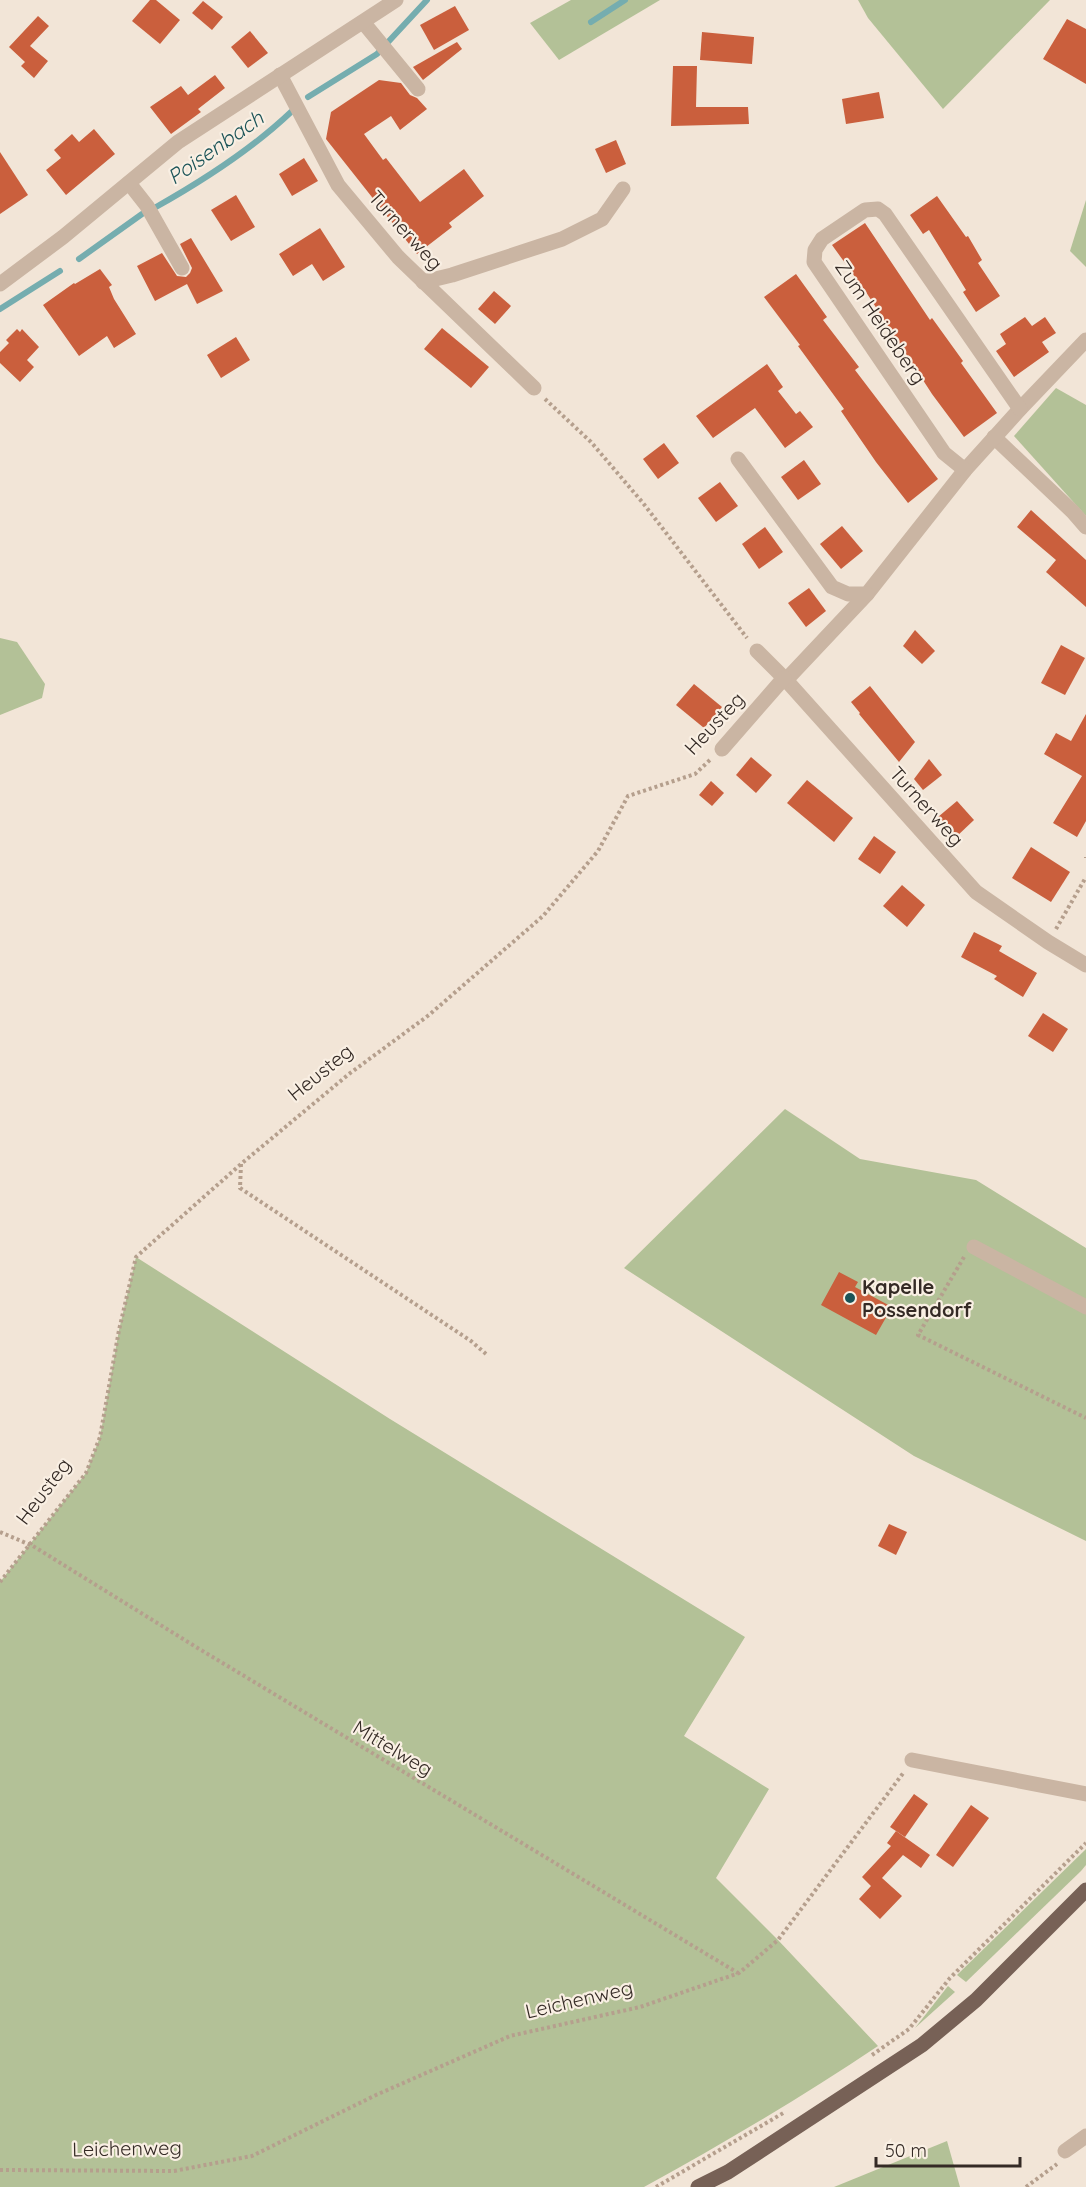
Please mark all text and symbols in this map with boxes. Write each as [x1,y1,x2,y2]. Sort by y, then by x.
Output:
water label: Poisenbach [162,104,269,190]
street label: Turnerweg [364,185,448,275]
street label: Zum Heideberg [830,255,932,389]
street label: Heusteg [679,686,749,760]
street label: Turnerweg [885,761,969,851]
street label: Heusteg [282,1038,358,1106]
place label: Kapelle Possendorf [862,1274,972,1322]
marker: Kapelle Possendorf [843,1291,857,1305]
street label: Heusteg [10,1453,76,1529]
street label: Mittelweg [349,1714,437,1782]
street label: Leichenweg [523,1975,635,2023]
scale bar [876,2130,1020,2168]
street label: Leichenweg [72,2135,182,2161]
text: 50 m [885,2139,927,2162]

